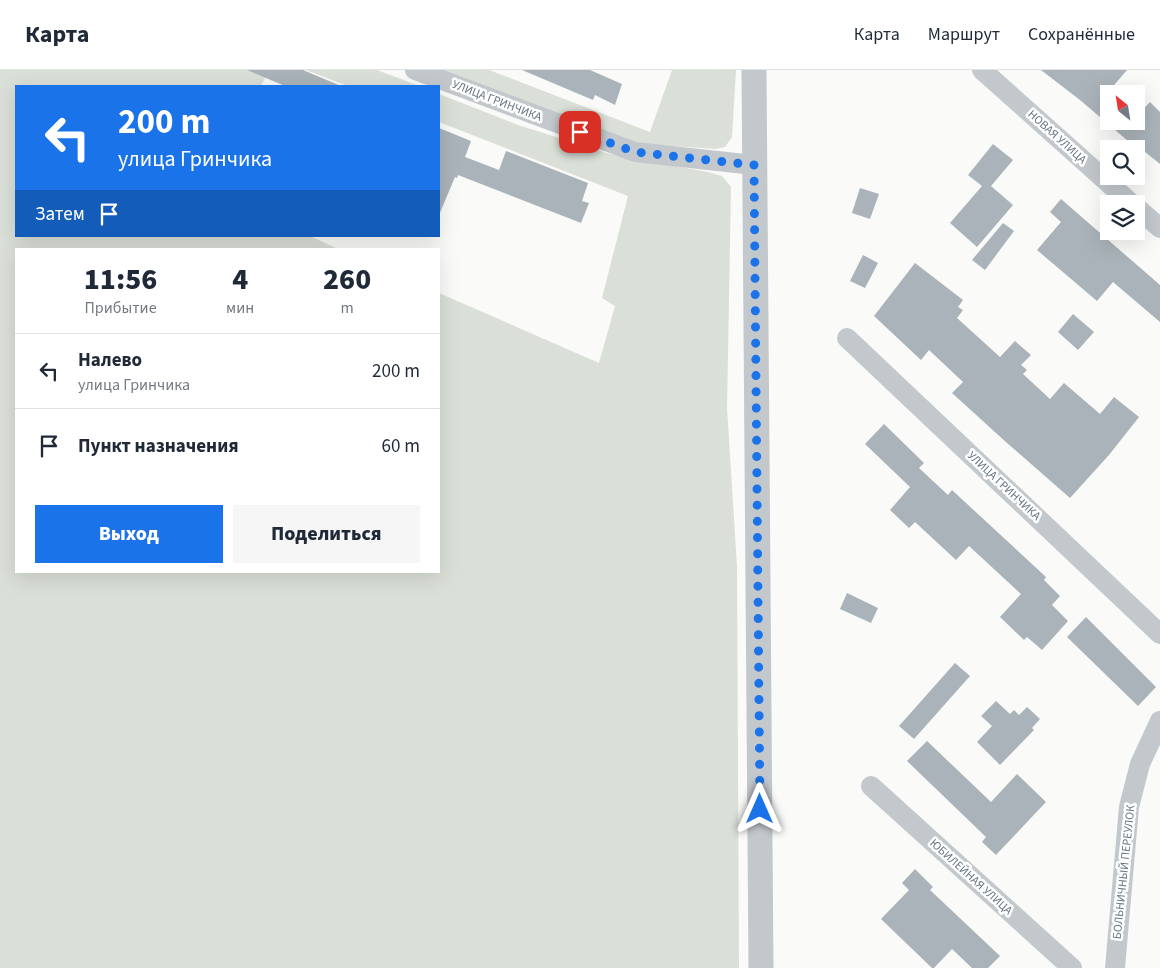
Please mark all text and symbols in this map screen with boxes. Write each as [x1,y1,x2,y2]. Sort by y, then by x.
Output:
text: Карта [25,17,89,52]
text: Карта [854,22,900,47]
text: Маршрут [928,22,1000,47]
text: Сохранённые [1028,22,1135,47]
street label: УЛИЦА ГРИНЧИКА [450,76,545,126]
north arrow [1100,85,1145,130]
map controls [1100,85,1145,240]
text: 200 m [118,97,210,147]
icon: left [35,105,100,170]
street label: НОВАЯ УЛИЦА [1024,106,1090,168]
pin [559,111,601,153]
icon: arrive [566,118,594,146]
button: search [1100,140,1145,185]
text: улица Гринчика [118,143,272,175]
button: layers [1100,195,1145,240]
icon: arrive [95,200,123,228]
text: Затем [35,201,85,228]
text: 11:56 [84,258,157,301]
text: 4 [232,258,248,301]
text: 260 [323,258,371,301]
text: Прибытие [85,297,157,319]
text: мин [226,297,254,319]
text: m [340,297,354,319]
text: Налево [78,347,142,374]
icon: left [35,357,63,385]
text: 200 m [372,358,420,385]
text: улица Гринчика [78,374,190,396]
icon: arrive [35,432,63,460]
text: Пункт назначения [78,433,239,460]
text: 60 m [382,433,420,460]
street label: УЛИЦА ГРИНЧИКА [964,448,1045,525]
button: Выход [35,505,223,563]
button: Поделиться [233,505,420,563]
position arrow [733,782,785,834]
street label: БОЛЬНИЧНЫЙ ПЕРЕУЛОК [1108,804,1140,940]
street label: ЮБИЛЕЙНАЯ УЛИЦА [926,835,1017,919]

